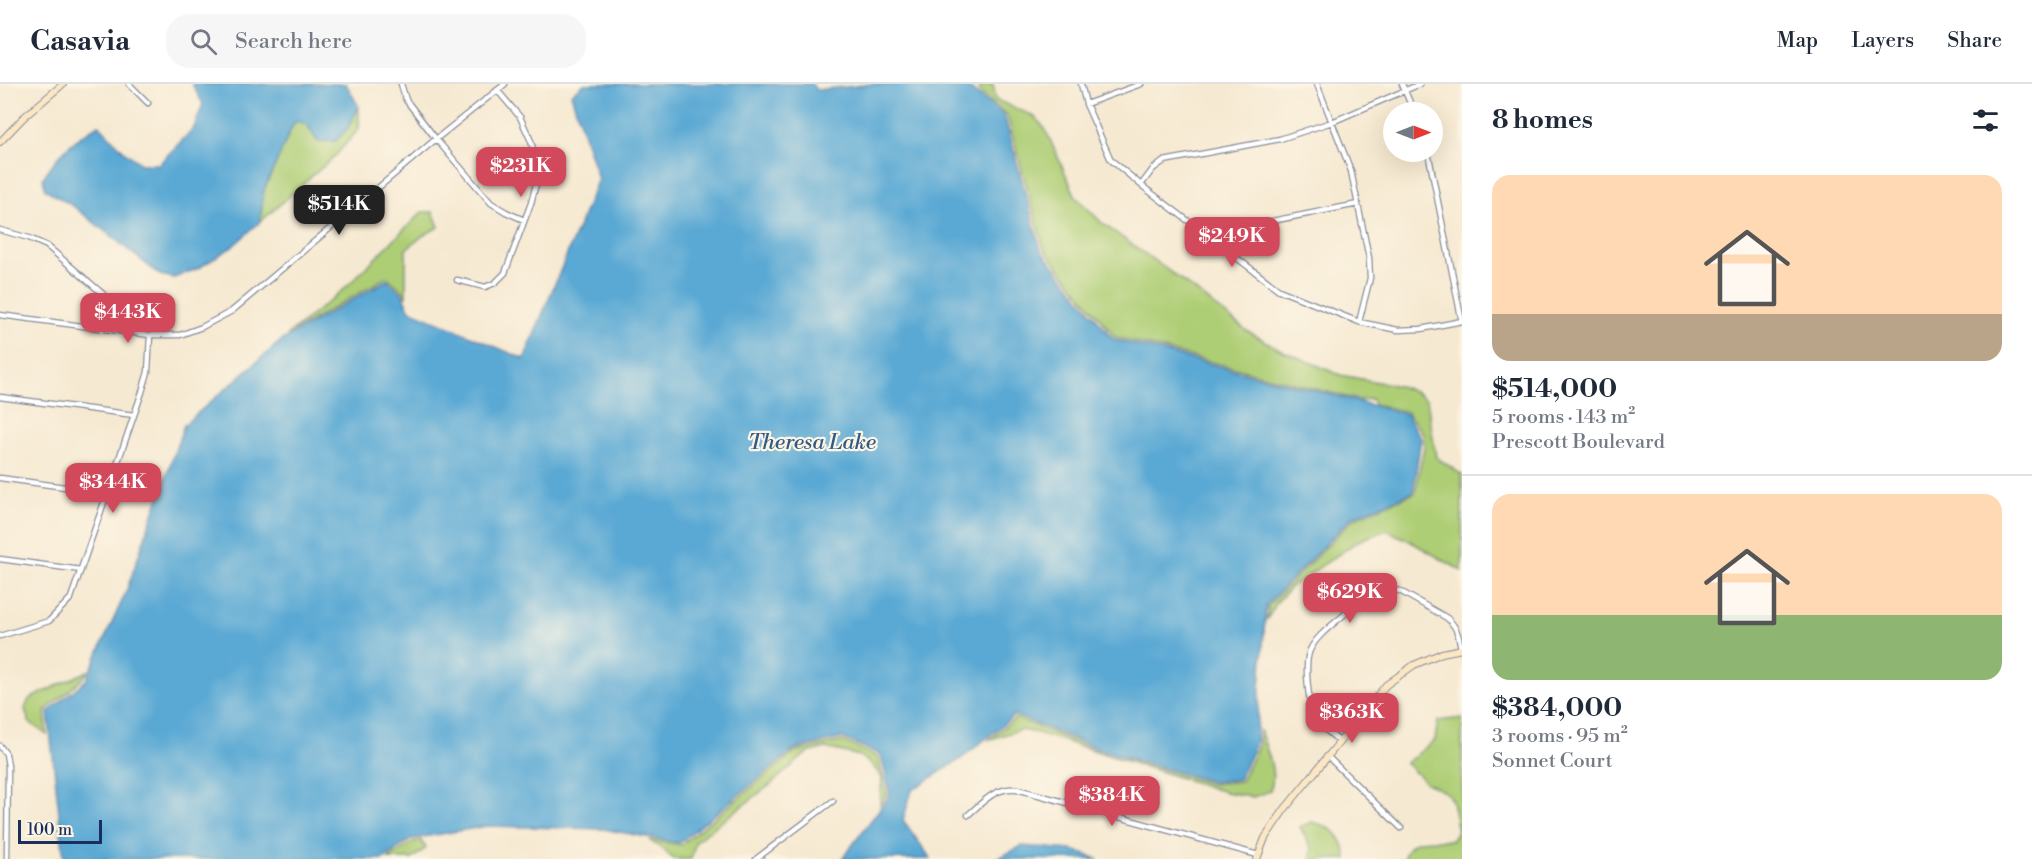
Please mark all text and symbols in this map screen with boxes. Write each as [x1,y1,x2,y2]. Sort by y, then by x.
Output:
search box [166,14,586,68]
text: Casavia [30,24,130,59]
icon: search [187,25,220,58]
text: Search here [235,28,352,55]
text: Map [1777,28,1818,54]
text: Layers [1851,28,1914,54]
text: Share [1947,28,2002,54]
north arrow [1383,102,1443,162]
map controls [1383,102,1443,162]
text: 8 homes [1492,104,1593,136]
icon: filters [1969,104,2002,137]
pin: $231K [479,147,563,198]
text: $231K [490,154,552,179]
pin: $514K [297,185,381,236]
text: $514K [308,192,370,217]
icon: home [1693,214,1801,322]
pin: $249K [1190,217,1274,268]
text: $249K [1199,224,1265,249]
pin: $443K [86,293,170,344]
text: $443K [94,300,162,325]
text: $514,000 [1492,373,1617,405]
text: 5 rooms · 143 m² [1492,405,1635,430]
water label: Theresa Lake [748,429,876,456]
text: Prescott Boulevard [1492,430,1665,455]
pin: $344K [71,463,155,514]
text: $344K [79,470,147,495]
icon: home [1693,533,1801,641]
pin: $629K [1308,573,1392,624]
text: $629K [1317,580,1383,605]
text: $384,000 [1492,692,1622,724]
pin: $363K [1310,693,1394,744]
text: $363K [1320,700,1384,725]
text: 3 rooms · 95 m² [1492,724,1628,749]
text: Sonnet Court [1492,749,1613,774]
pin: $384K [1070,776,1154,827]
text: $384K [1079,783,1145,808]
scale bar [18,817,102,844]
text: 100 m [27,820,72,840]

